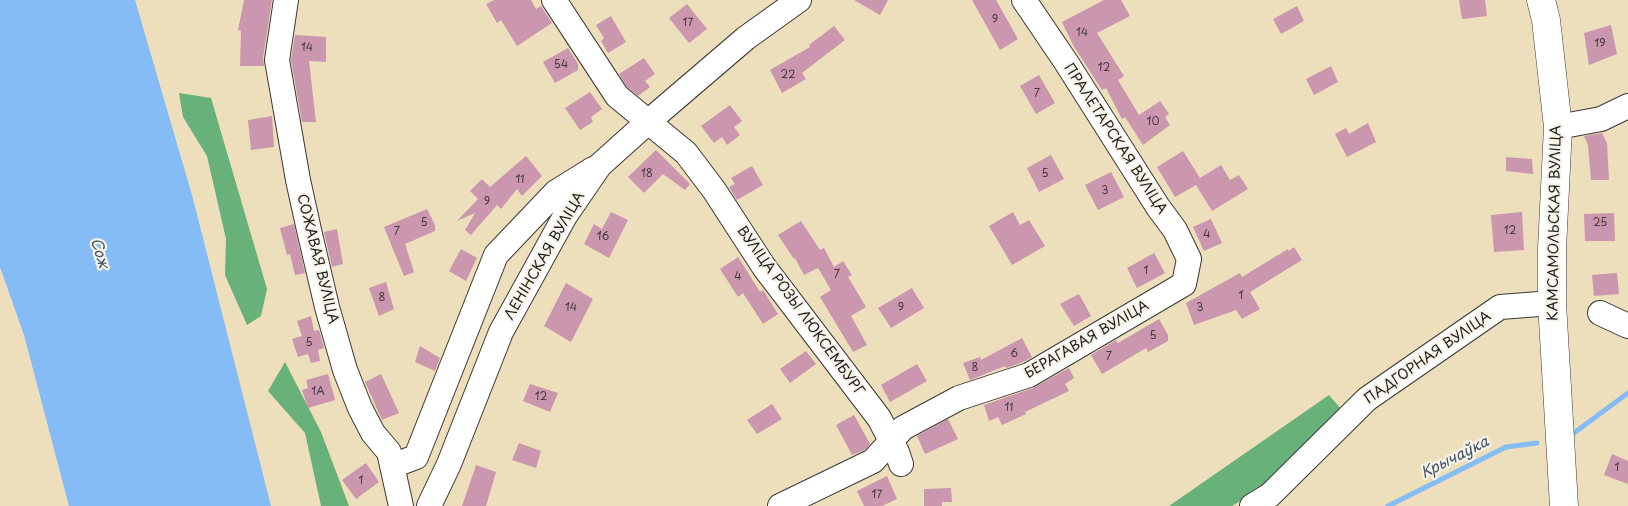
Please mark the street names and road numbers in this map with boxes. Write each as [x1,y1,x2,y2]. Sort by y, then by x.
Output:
street label: ПРАЛЕТАРСКАЯ ВУЛІЦА [1060,61,1170,217]
street label: КАМСАМОЛЬСКАЯ ВУЛІЦА [1545,125,1565,321]
street label: ЛЕНІНСКАЯ ВУЛІЦА [501,189,589,323]
street label: СОЖАВАЯ ВУЛІЦА [293,192,341,326]
street label: ВУЛІЦА РОЗЫ ЛЮКСЕМБУРГ [733,223,867,399]
street label: БЕРАГАВАЯ ВУЛІЦА [1022,298,1152,382]
street label: ПАДГОРНАЯ ВУЛІЦА [1362,308,1494,408]

